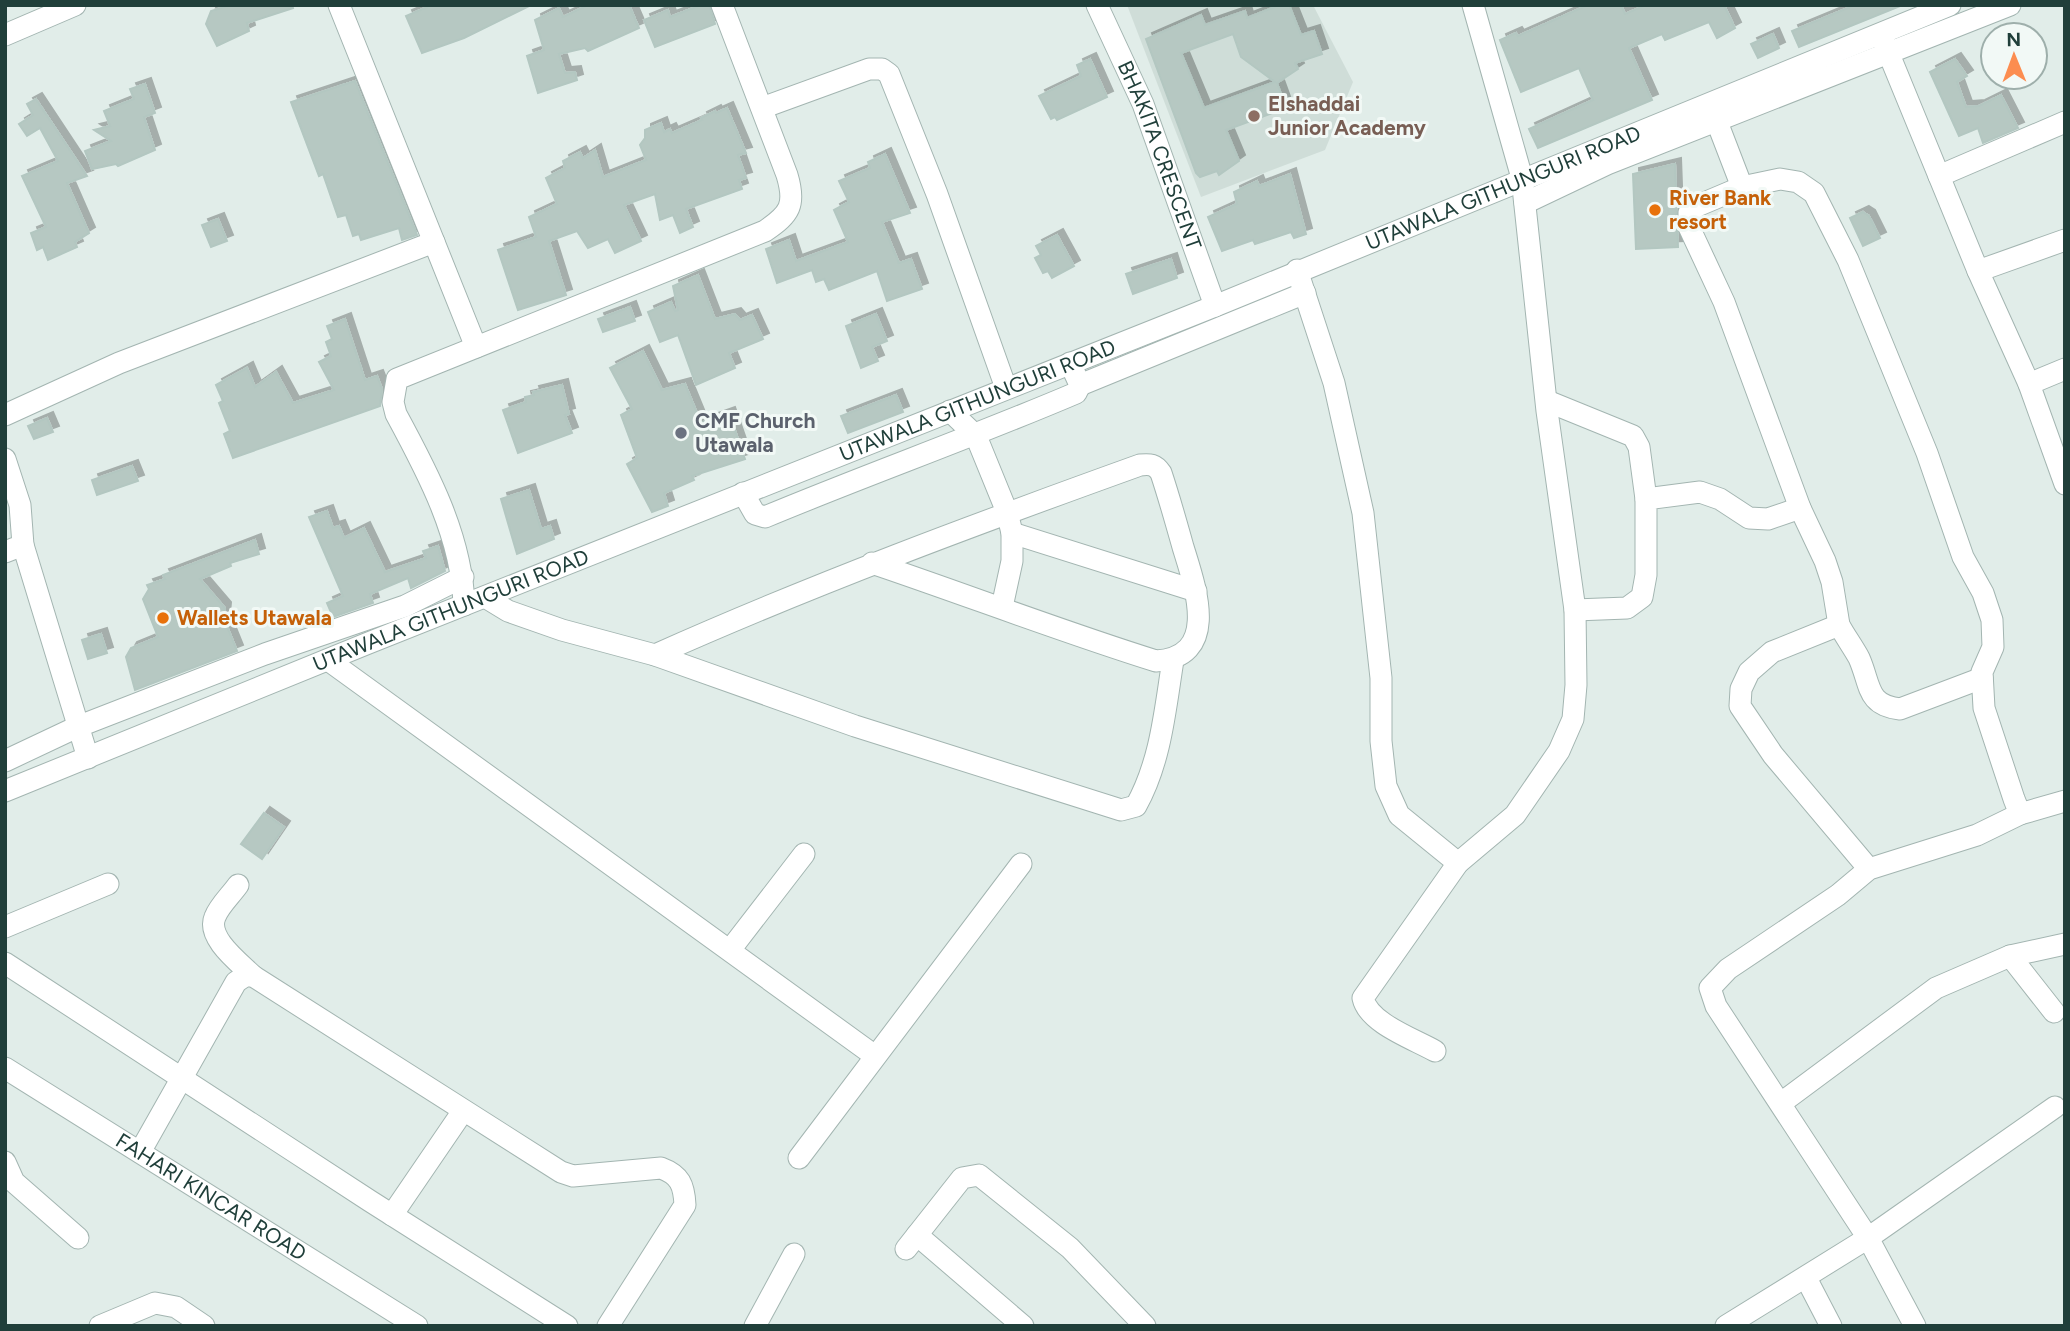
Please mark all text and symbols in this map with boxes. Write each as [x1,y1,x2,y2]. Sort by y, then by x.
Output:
north arrow [1979,21,2049,91]
text: N [2006,28,2021,51]
street label: BHAKITA CRESCENT [1113,57,1207,253]
place label: Elshaddai Junior Academy [1268,91,1427,140]
marker: Elshaddai Junior Academy [1246,108,1262,124]
street label: UTAWALA GITHUNGURI ROAD [1362,120,1644,255]
place label: River Bank resort [1669,185,1772,234]
marker: River Bank resort [1647,202,1663,218]
street label: UTAWALA GITHUNGURI ROAD [836,334,1119,466]
place label: CMF Church Utawala [695,408,815,457]
marker: CMF Church Utawala [673,425,689,441]
street label: UTAWALA GITHUNGURI ROAD [309,544,592,676]
place label: Wallets Utawala [177,605,332,630]
marker: Wallets Utawala [155,610,171,626]
street label: FAHARI KINCAR ROAD [111,1127,311,1266]

